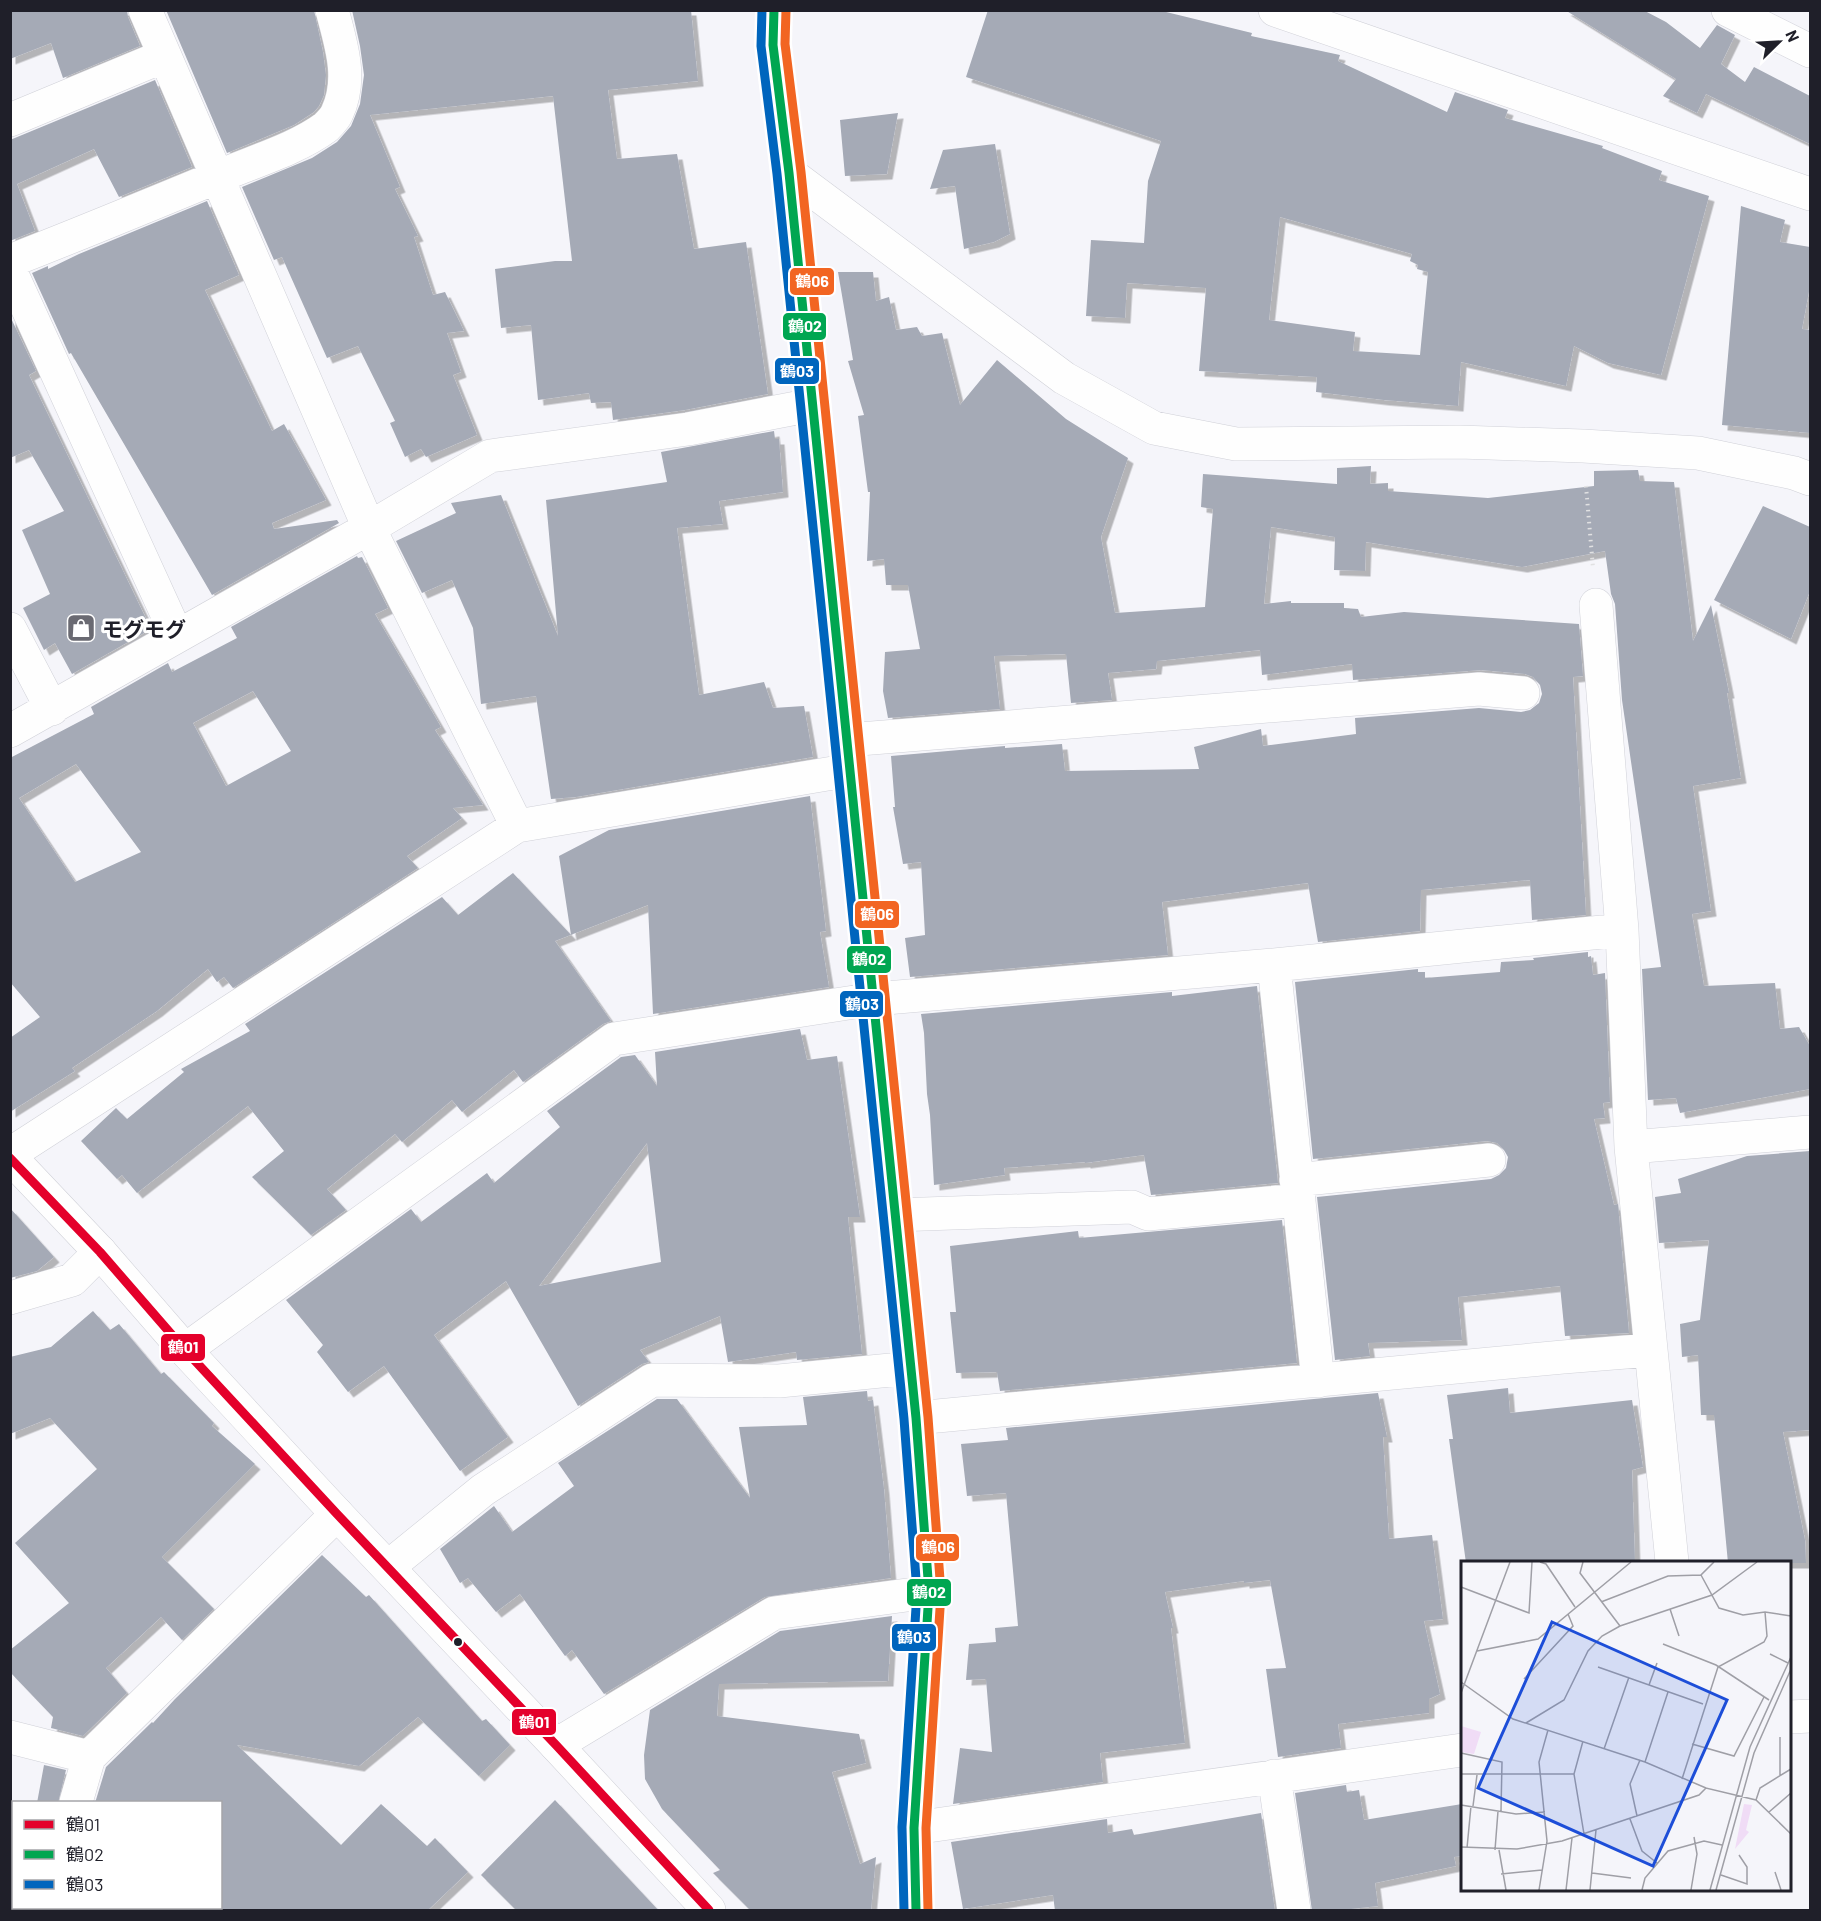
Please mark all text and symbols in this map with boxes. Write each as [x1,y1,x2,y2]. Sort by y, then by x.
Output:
north arrow [1749,12,1809,72]
text: N [1782,27,1804,44]
line badge: 鶴06 [789,267,835,296]
text: 鶴06 [795,271,829,290]
line badge: 鶴02 [782,312,827,341]
text: 鶴02 [788,316,822,335]
line badge: 鶴03 [774,357,820,385]
text: 鶴03 [780,361,814,380]
shop icon: モグモグ [65,612,97,644]
place label: モグモグ [102,616,186,641]
line badge: 鶴06 [854,900,900,929]
text: 鶴06 [860,904,894,923]
line badge: 鶴02 [846,945,892,974]
text: 鶴02 [852,949,886,968]
line badge: 鶴03 [839,990,884,1018]
text: 鶴03 [845,994,879,1013]
line badge: 鶴01 [160,1333,206,1362]
text: 鶴01 [168,1337,198,1356]
line badge: 鶴06 [915,1533,960,1562]
text: 鶴06 [921,1537,955,1556]
inset map [1461,1561,1791,1891]
line badge: 鶴02 [906,1578,952,1607]
text: 鶴02 [912,1582,946,1601]
line badge: 鶴03 [891,1623,937,1652]
text: 鶴03 [897,1627,931,1646]
unlabelled marker [452,1636,464,1648]
line badge: 鶴01 [511,1708,557,1736]
text: 鶴01 [519,1712,549,1731]
legend [12,1801,222,1909]
text: 鶴01 [66,1813,100,1835]
text: 鶴02 [66,1843,104,1865]
text: 鶴03 [66,1873,103,1895]

